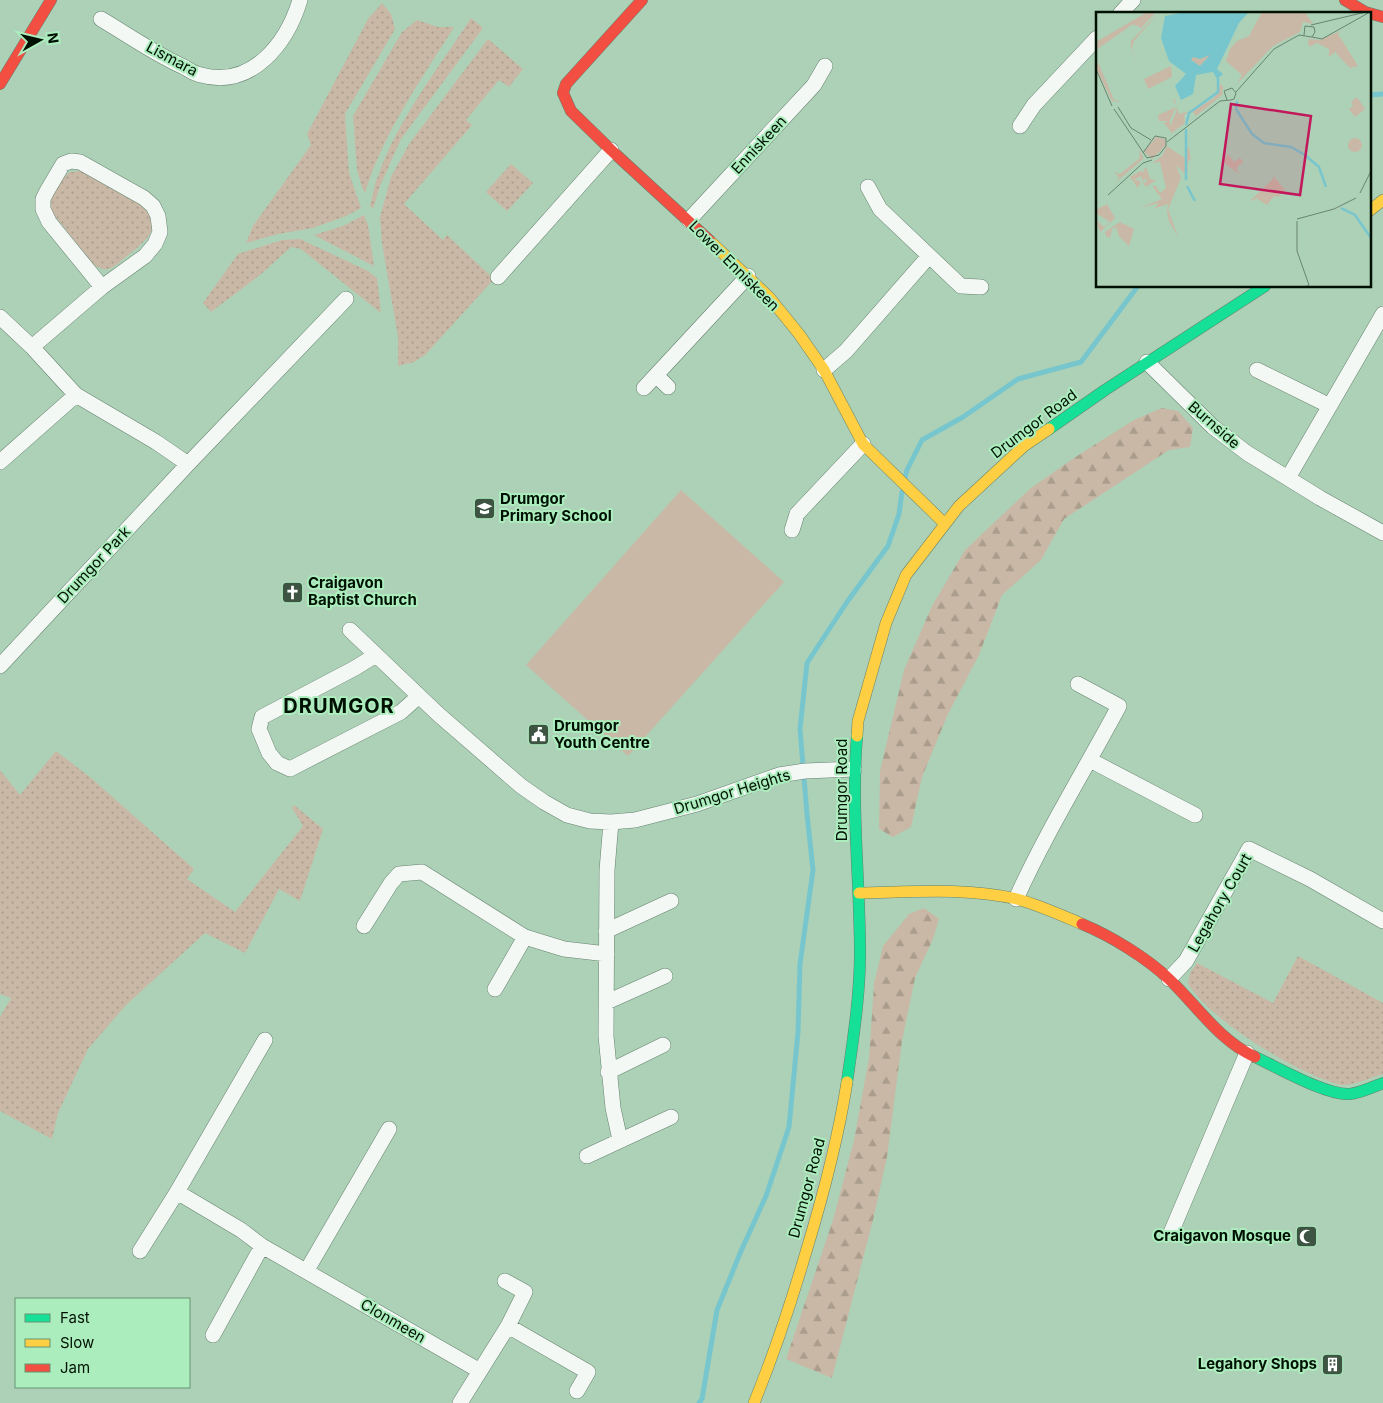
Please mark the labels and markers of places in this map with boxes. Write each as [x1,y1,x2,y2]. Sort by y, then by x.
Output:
place label: Drumgor Primary School [500,489,612,525]
school or university icon: Drumgor Primary School [472,496,496,520]
place label: Craigavon Baptist Church [308,573,417,609]
church icon: Craigavon Baptist Church [280,580,304,604]
place label: Drumgor Youth Centre [554,716,650,752]
public building icon: Drumgor Youth Centre [526,723,550,747]
mosque icon: Craigavon Mosque [1295,1224,1319,1248]
place label: Craigavon Mosque [1153,1226,1291,1245]
building icon: Legahory Shops [1321,1352,1345,1376]
place label: Legahory Shops [1198,1354,1317,1373]

